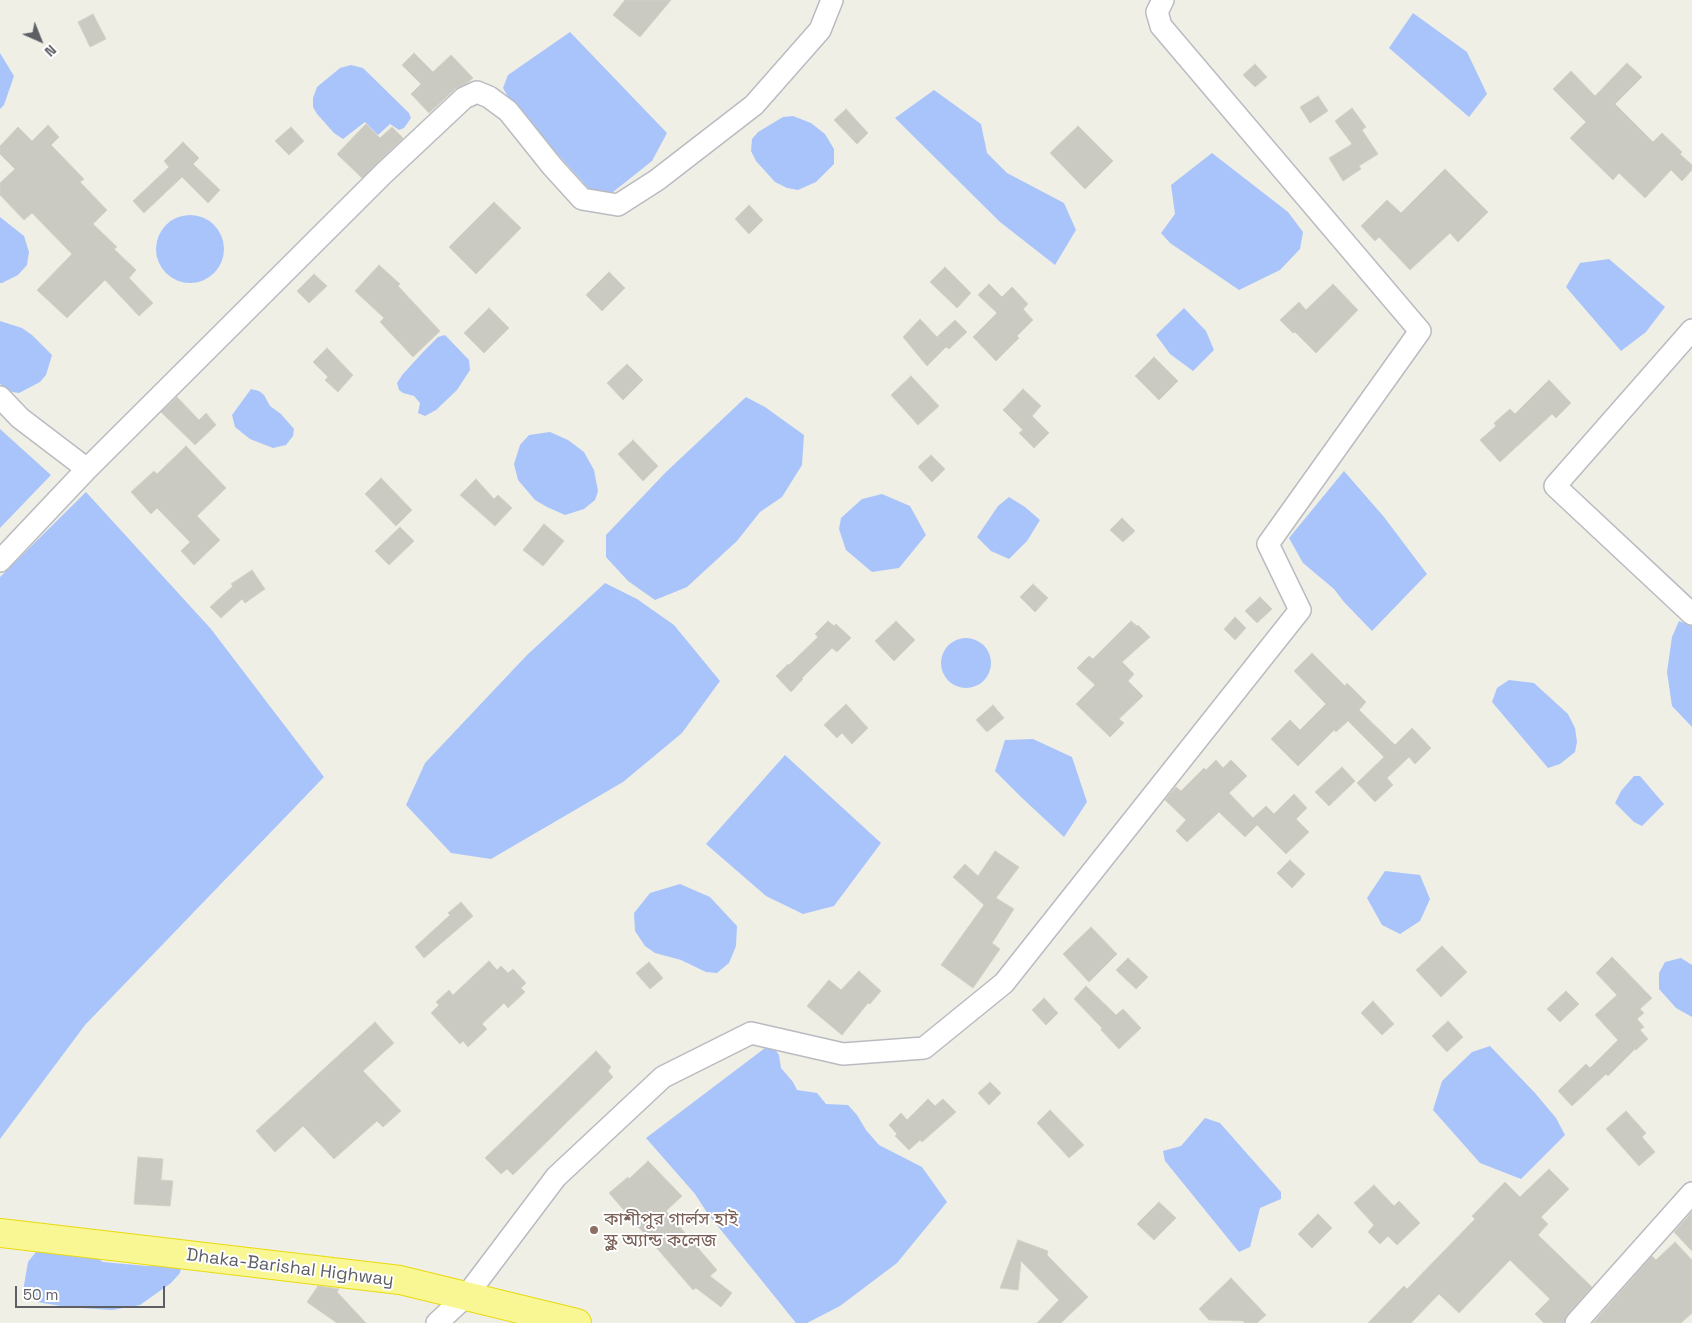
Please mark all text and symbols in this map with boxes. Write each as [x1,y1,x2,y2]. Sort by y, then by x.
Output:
north arrow [15,15,65,65]
text: N [41,41,60,61]
place label: কাশীপুর গার্লস হাই স্কুল অ্যান্ড কলেজ [604,1209,738,1252]
marker: কাশীপুর গার্লস হাই স্কুল অ্যান্ড কলেজ [588,1224,600,1236]
street label: Dhaka-Barishal Highway [185,1245,395,1291]
scale bar [18,1276,168,1308]
text: 50 m [23,1285,58,1304]

